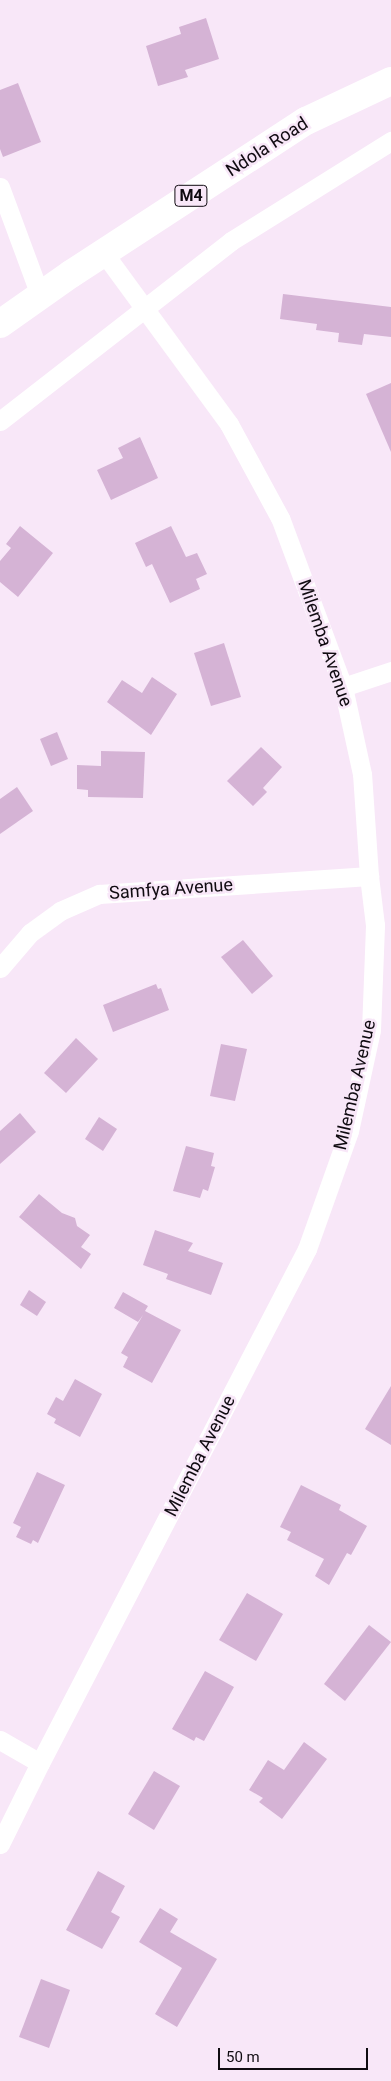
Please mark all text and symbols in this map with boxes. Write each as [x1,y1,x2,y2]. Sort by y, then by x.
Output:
street label: Ndola Road [222,113,312,181]
road number: M4 [174,182,208,210]
street label: Milemba Avenue [293,577,357,709]
street label: Samfya Avenue [108,874,234,904]
street label: Milemba Avenue [330,1018,380,1152]
street label: Milemba Avenue [160,1392,240,1520]
scale bar [221,2038,371,2070]
text: 50 m [226,2048,260,2066]

